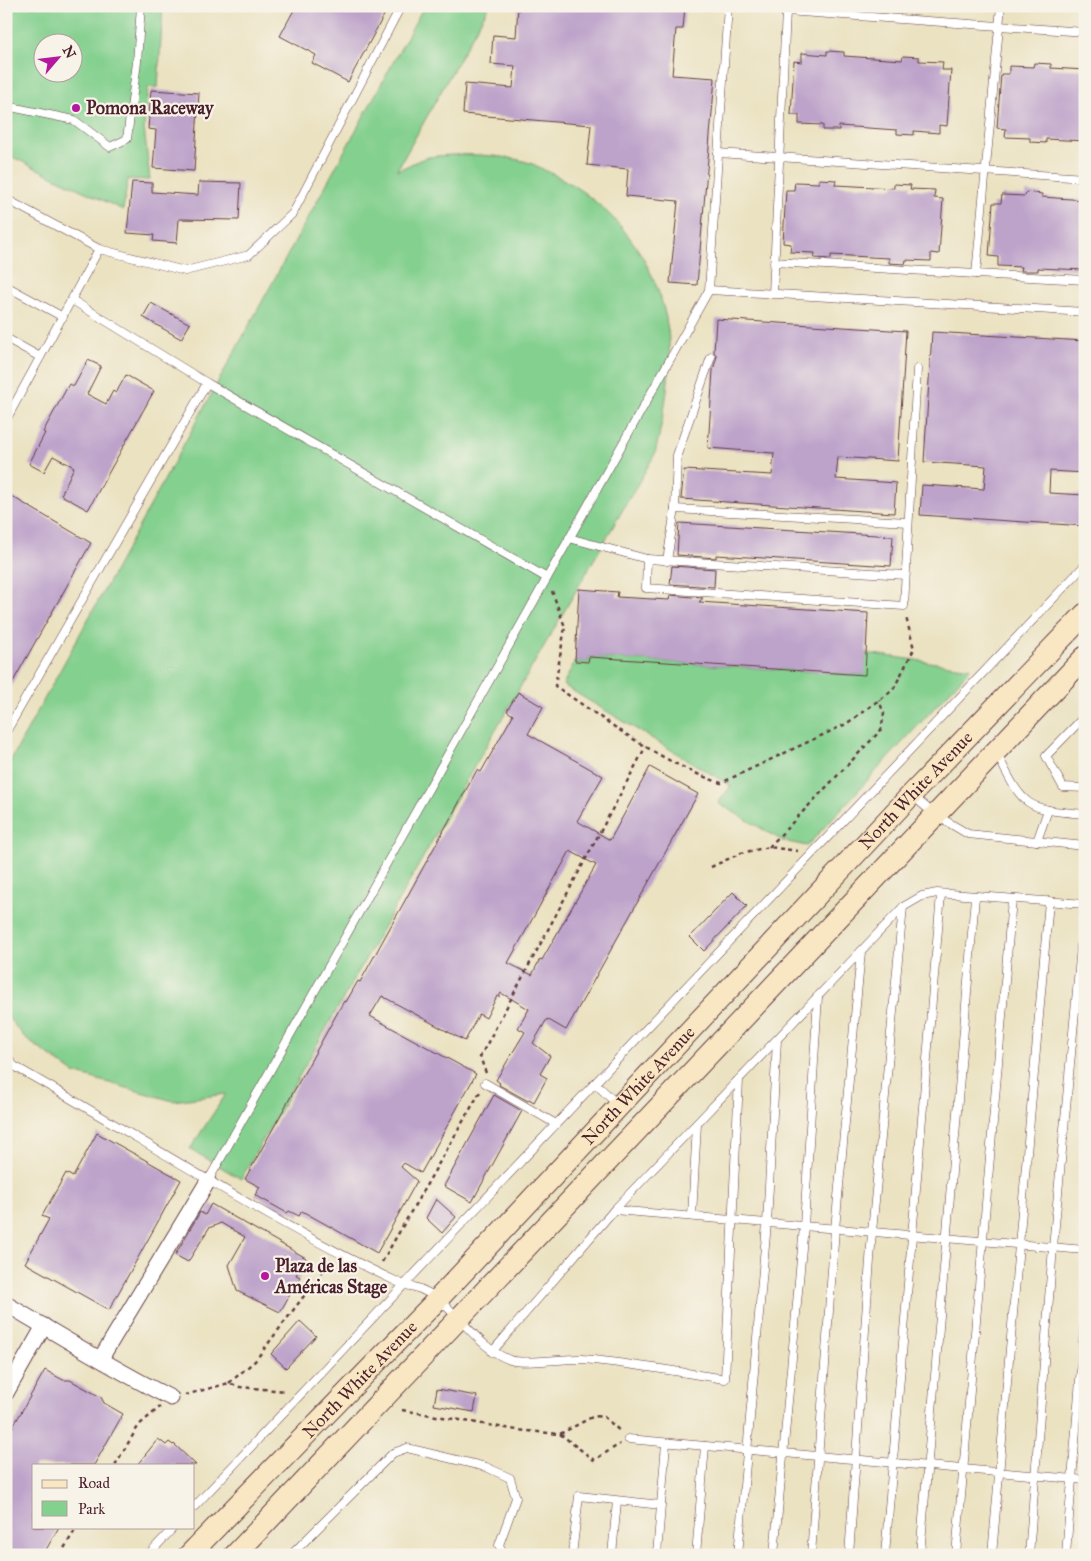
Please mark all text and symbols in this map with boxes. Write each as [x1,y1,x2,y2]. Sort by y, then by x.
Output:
north arrow [32,32,82,82]
text: N [59,43,79,61]
place label: Pomona Raceway [86,97,215,120]
marker: Pomona Raceway [70,102,82,114]
street label: North White Avenue [854,727,977,854]
street label: North White Avenue [577,1021,700,1149]
place label: Plaza de las Américas Stage [274,1255,388,1299]
marker: Plaza de las Américas Stage [259,1270,271,1282]
street label: North White Avenue [298,1316,422,1443]
legend [32,1464,195,1528]
text: Road [78,1474,110,1492]
text: Park [78,1500,105,1518]

